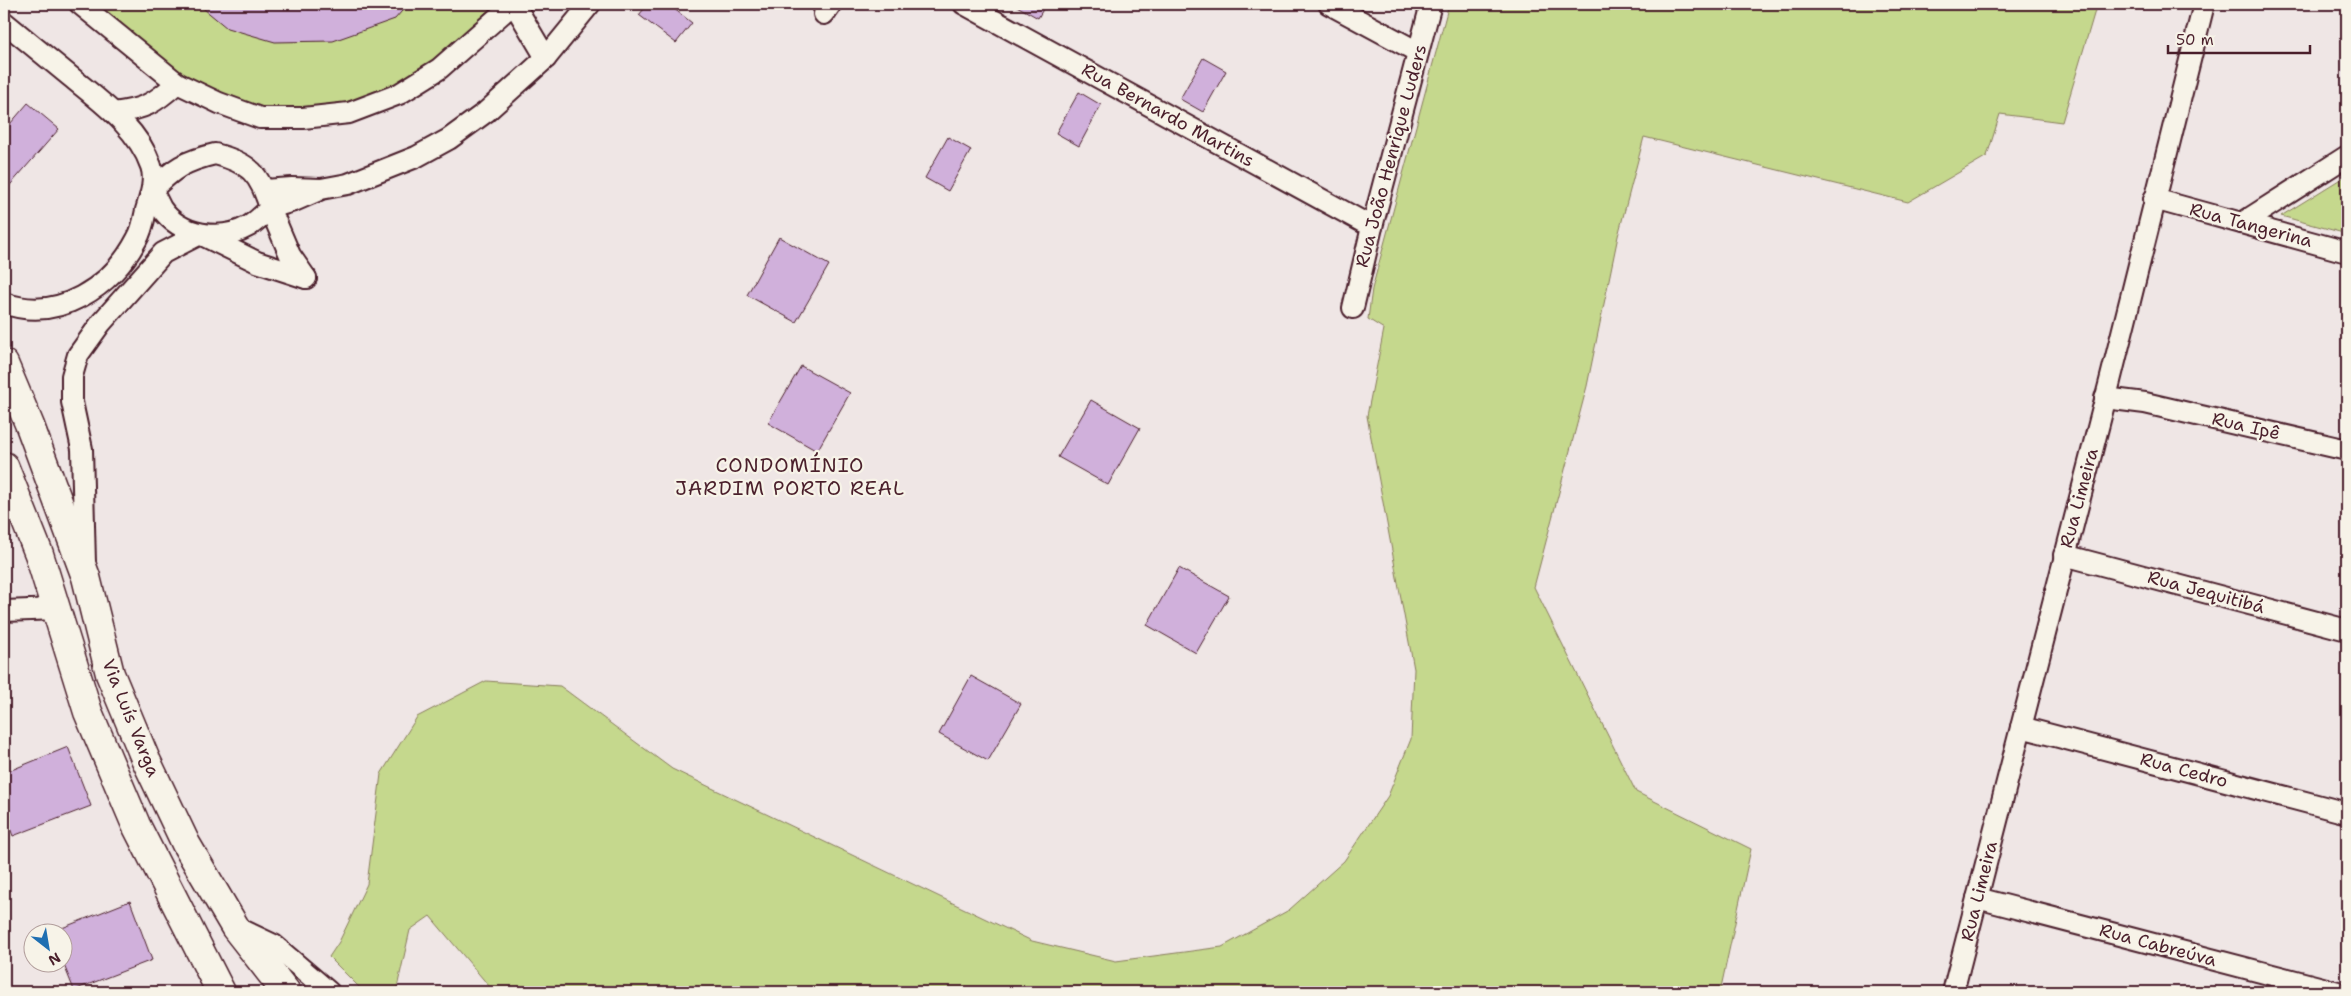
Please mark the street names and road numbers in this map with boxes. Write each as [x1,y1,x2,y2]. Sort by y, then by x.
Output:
street label: Rua João Henrique Luders [1350,42,1432,270]
street label: Rua Bernardo Martins [1077,58,1259,172]
street label: Rua Tangerina [2187,197,2315,253]
street label: Rua Ipê [2210,407,2282,445]
street label: Rua Limeira [2054,445,2104,551]
street label: Rua Jequitibá [2145,565,2267,619]
street label: Via Luís Varga [96,656,166,780]
street label: Rua Cedro [2137,747,2231,793]
street label: Rua Limeira [1955,838,2003,944]
street label: Rua Cabreúva [2097,918,2219,972]

